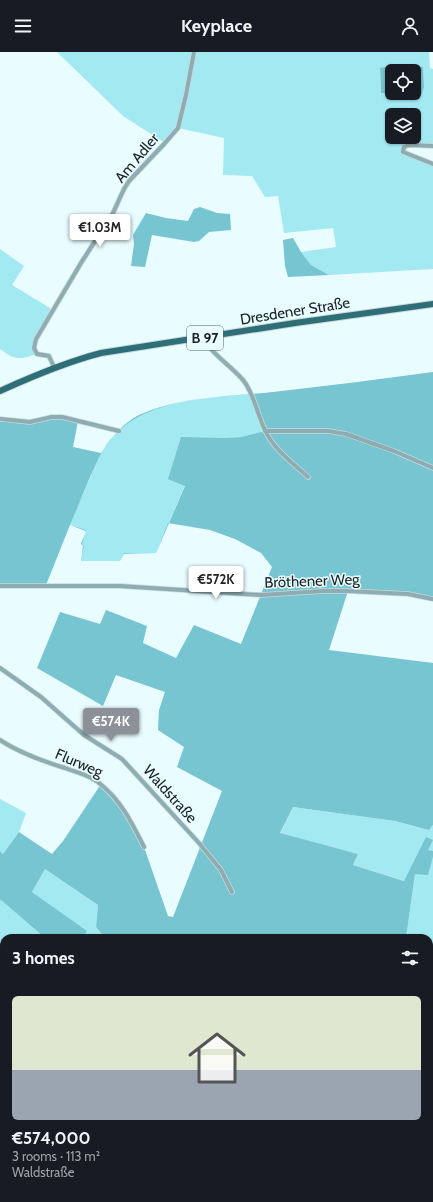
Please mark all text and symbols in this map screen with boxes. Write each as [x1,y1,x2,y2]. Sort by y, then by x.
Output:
icon: menu [12,15,34,37]
text: Keyplace [181,15,252,37]
icon: person [399,15,421,37]
map controls [385,64,421,144]
button: locate [385,64,421,100]
button: layers [385,108,421,144]
street label: Am Adler [111,129,163,186]
pin: €1.03M [67,214,133,248]
text: €1.03M [79,219,121,235]
street label: Dresdener Straße [239,293,352,329]
road number: B 97 [187,326,223,350]
pin: €572K [188,566,244,600]
street label: Bröthener Weg [264,570,360,592]
text: €572K [198,571,234,587]
pin: €574K [83,708,139,742]
text: €574K [92,713,130,729]
street label: Flurweg [52,745,106,781]
street label: Waldstraße [139,761,201,827]
icon: filters [399,947,421,969]
text: 3 homes [12,948,75,968]
icon: home [181,1022,253,1094]
text: €574,000 [12,1128,91,1148]
text: 3 rooms · 113 m² [12,1148,100,1164]
text: Waldstraße [12,1164,74,1180]

